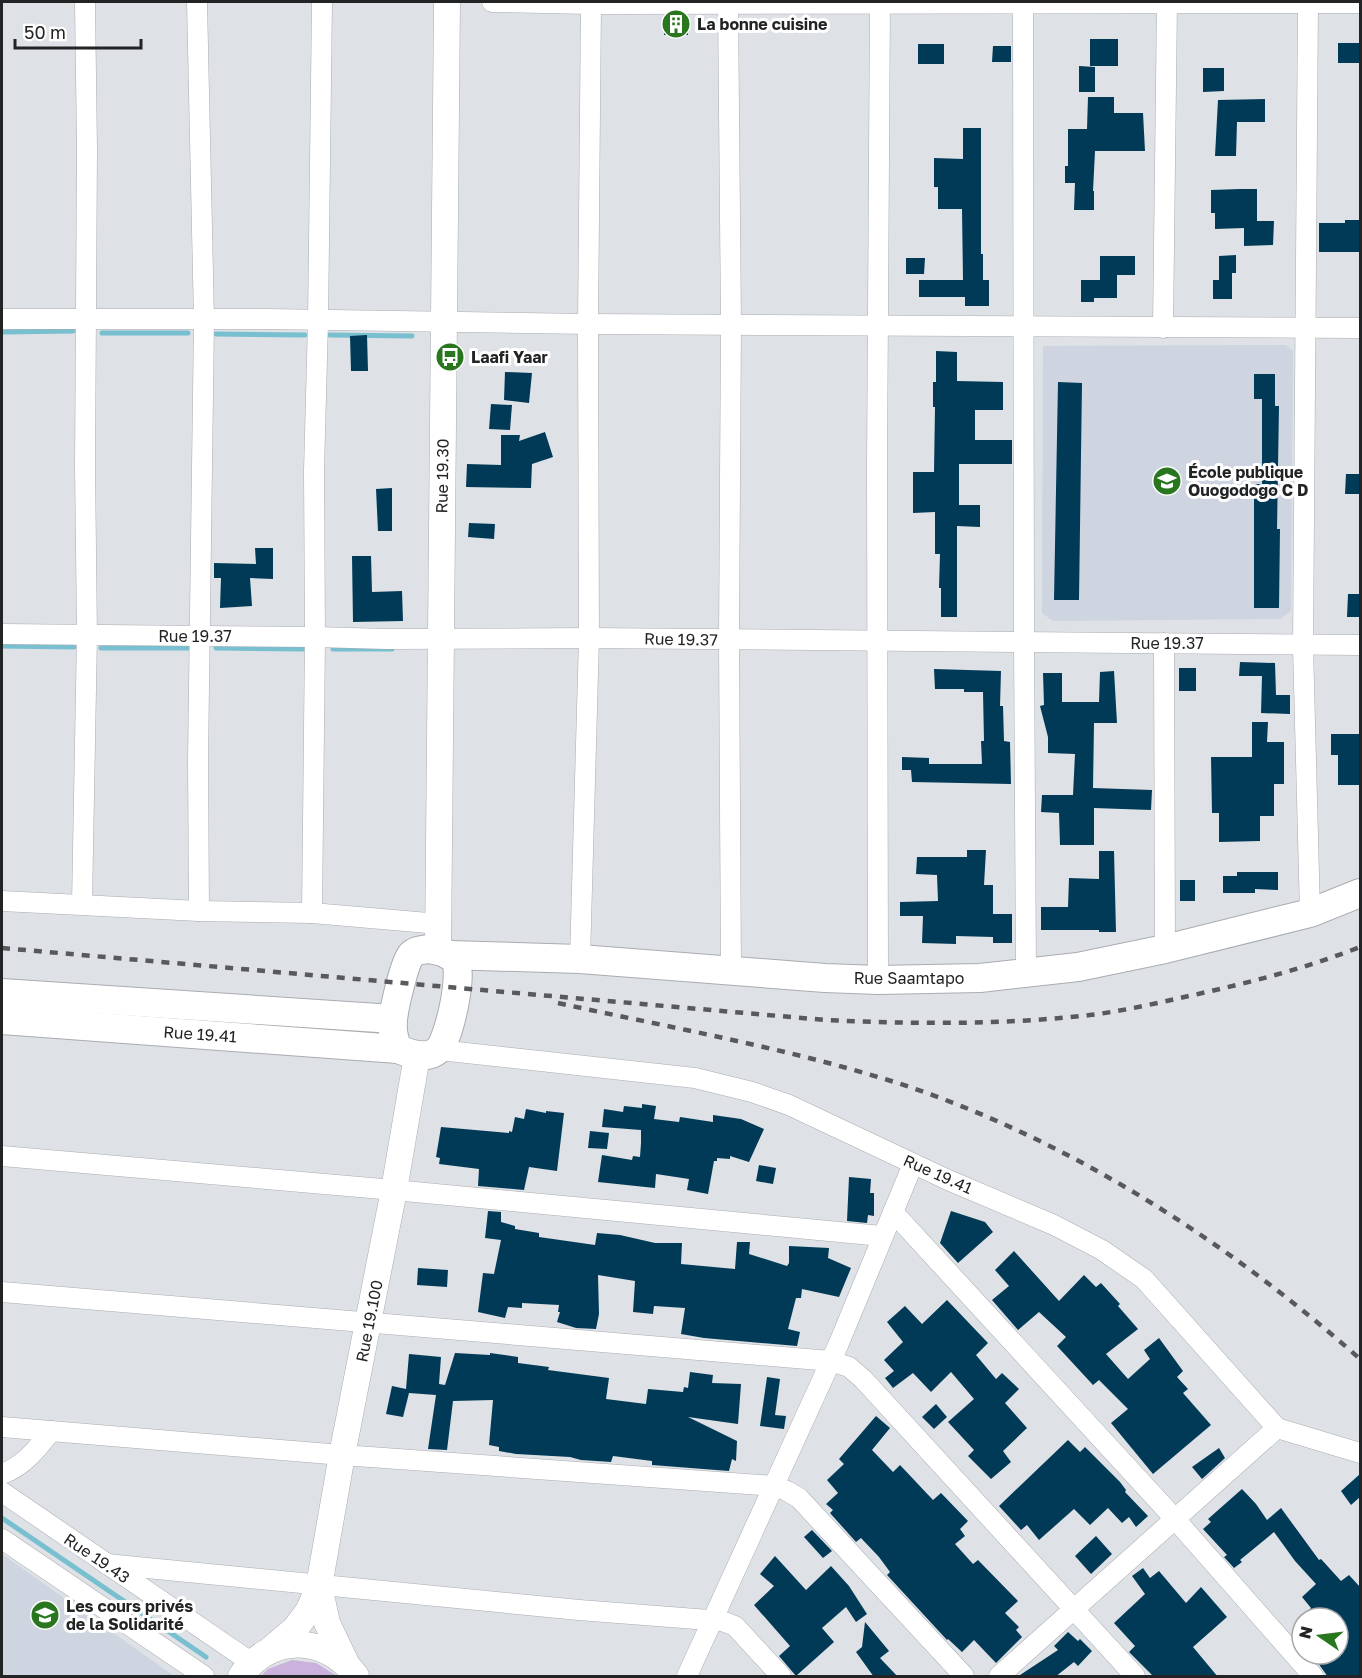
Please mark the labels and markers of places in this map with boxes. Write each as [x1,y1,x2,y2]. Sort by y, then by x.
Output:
building icon: La bonne cuisine [660,8,692,40]
place label: La bonne cuisine [697,14,827,34]
bus stop icon: Laafi Yaar [434,341,466,373]
place label: Laafi Yaar [471,347,548,367]
place label: École publique Ouogodogo C D [1188,462,1309,500]
school or university icon: École publique Ouogodogo C D [1151,465,1183,497]
place label: Les cours privés de la Solidarité [66,1596,193,1634]
school or university icon: Les cours privés de la Solidarité [29,1599,61,1631]

